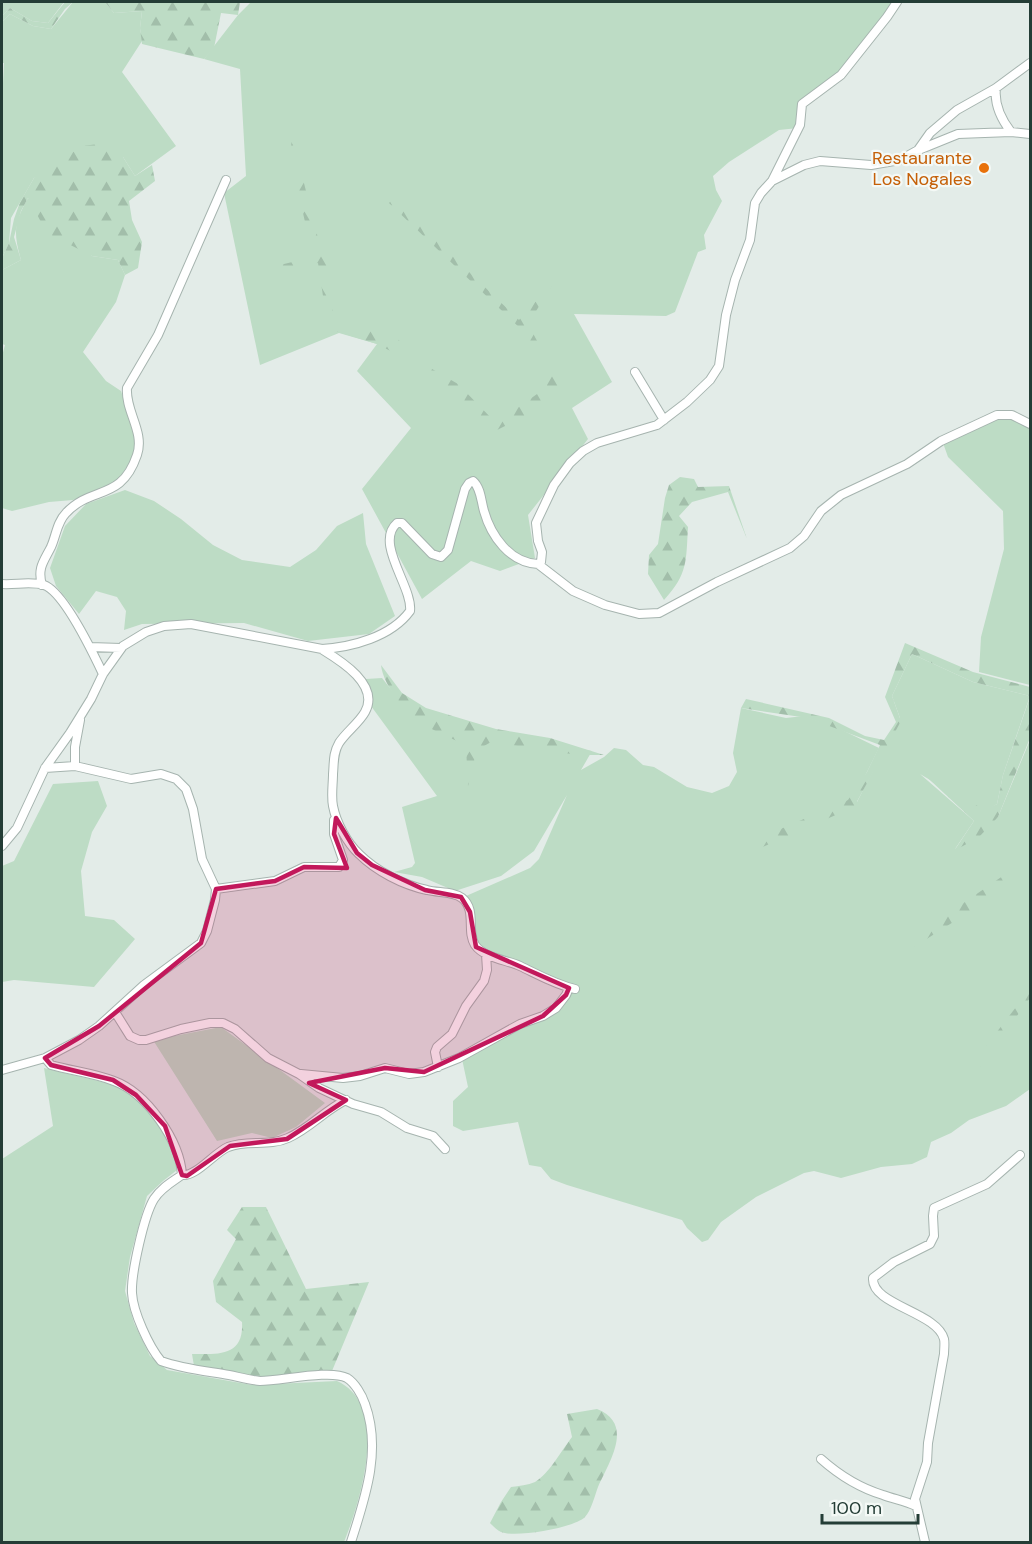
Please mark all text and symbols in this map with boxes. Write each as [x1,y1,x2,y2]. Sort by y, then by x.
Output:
place label: Restaurante Los Nogales [872,146,972,191]
marker: Restaurante Los Nogales [977,161,991,175]
scale bar [822,1487,918,1525]
text: 100 m [831,1496,882,1520]

